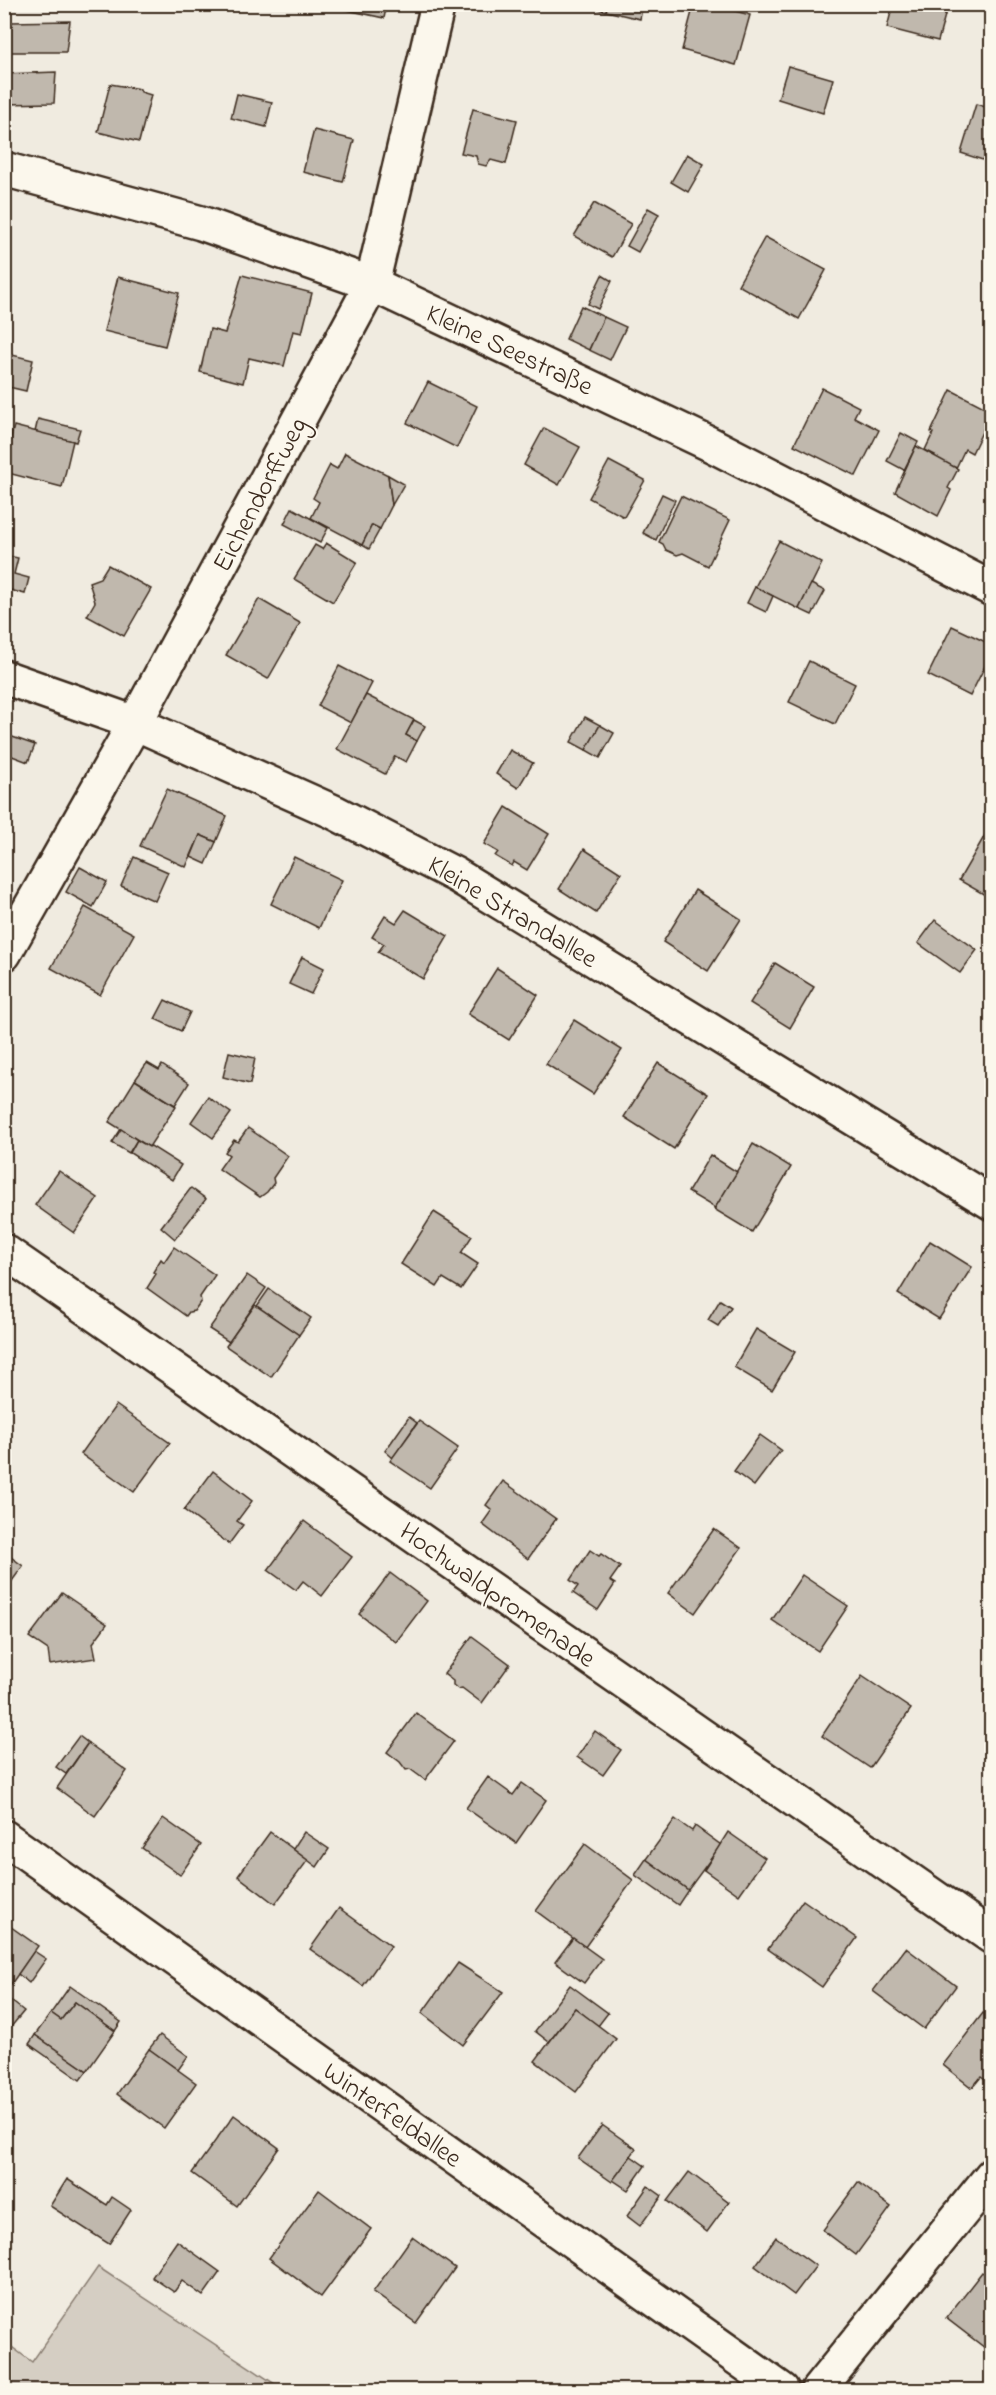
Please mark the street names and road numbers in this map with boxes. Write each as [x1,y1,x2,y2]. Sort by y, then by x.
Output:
street label: Kleine Seestraße [419,296,600,407]
street label: Eichendorffweg [204,411,318,580]
street label: Kleine Strandallee [419,847,605,980]
street label: Hochwaldpromenade [390,1514,603,1679]
street label: Winterfeldallee [314,2054,470,2179]

